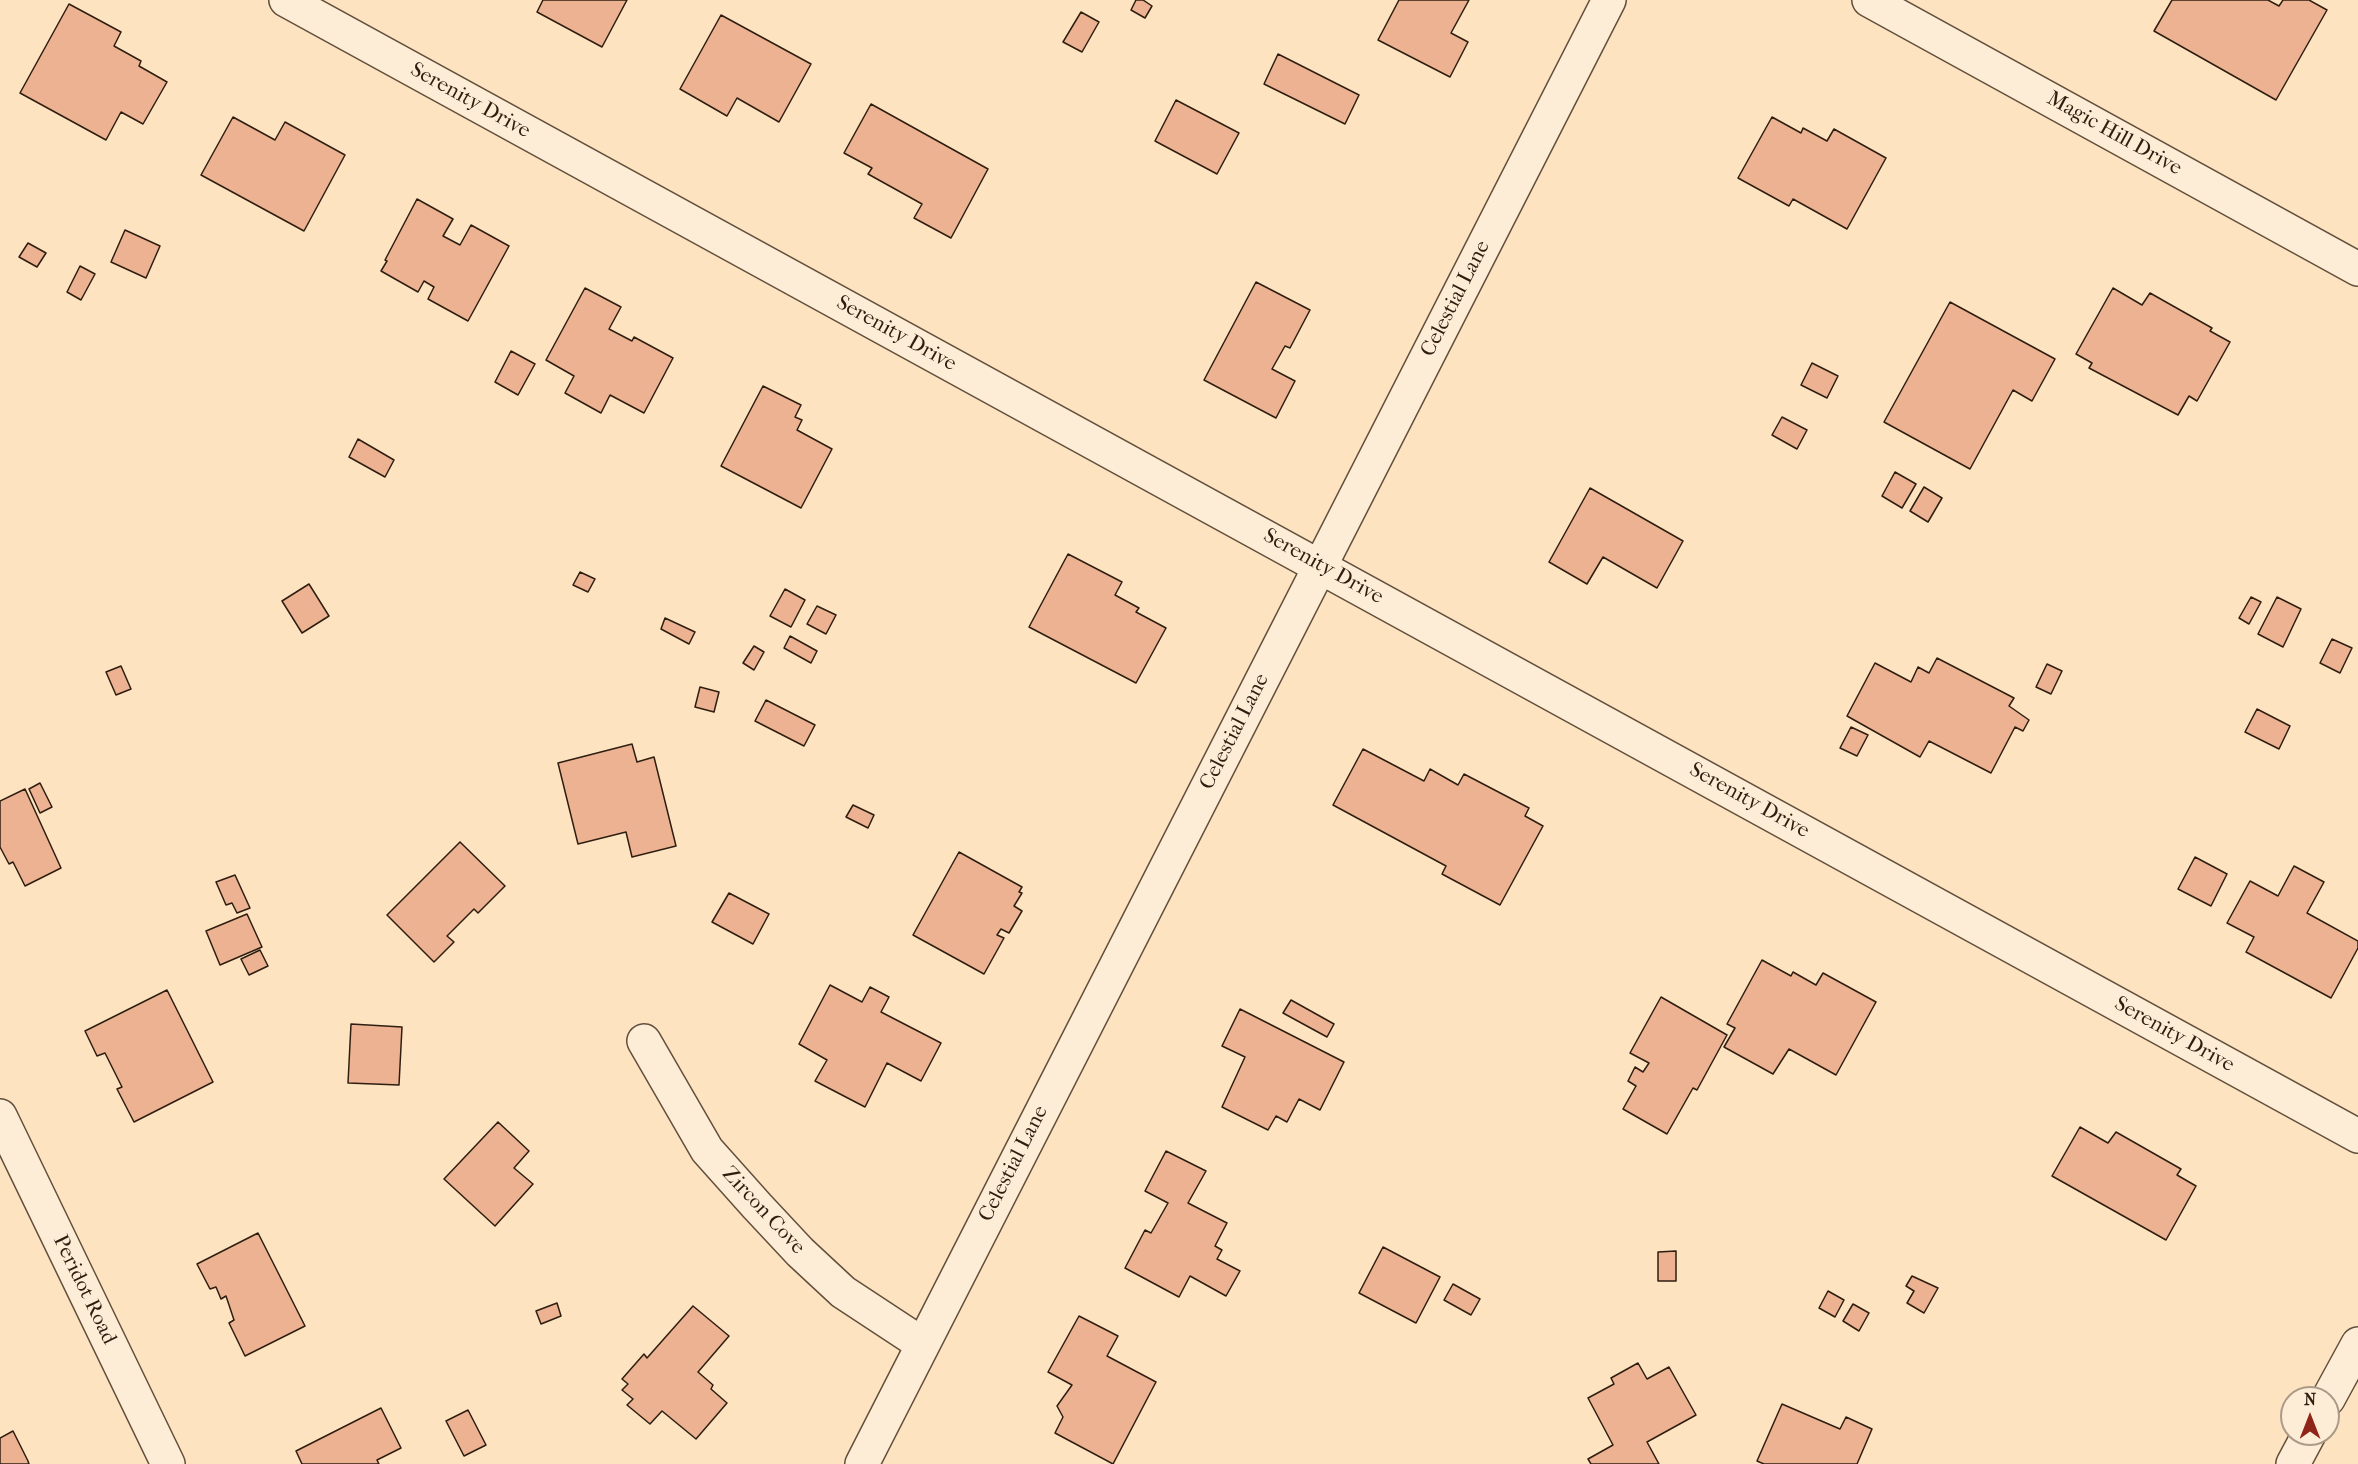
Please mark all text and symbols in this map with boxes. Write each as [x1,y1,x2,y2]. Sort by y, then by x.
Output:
street label: Serenity Drive [406,58,534,144]
street label: Magic Hill Drive [2042,87,2186,181]
street label: Celestial Lane [1416,237,1496,361]
street label: Serenity Drive [832,291,960,377]
street label: Serenity Drive [1259,524,1387,610]
street label: Celestial Lane [1195,670,1275,794]
street label: Serenity Drive [1685,758,1813,844]
street label: Serenity Drive [2110,992,2238,1078]
street label: Celestial Lane [974,1102,1054,1226]
street label: Zircon Cove [716,1162,810,1260]
street label: Peridot Road [47,1231,121,1349]
north arrow [2280,1386,2340,1446]
text: N [2304,1390,2316,1409]

